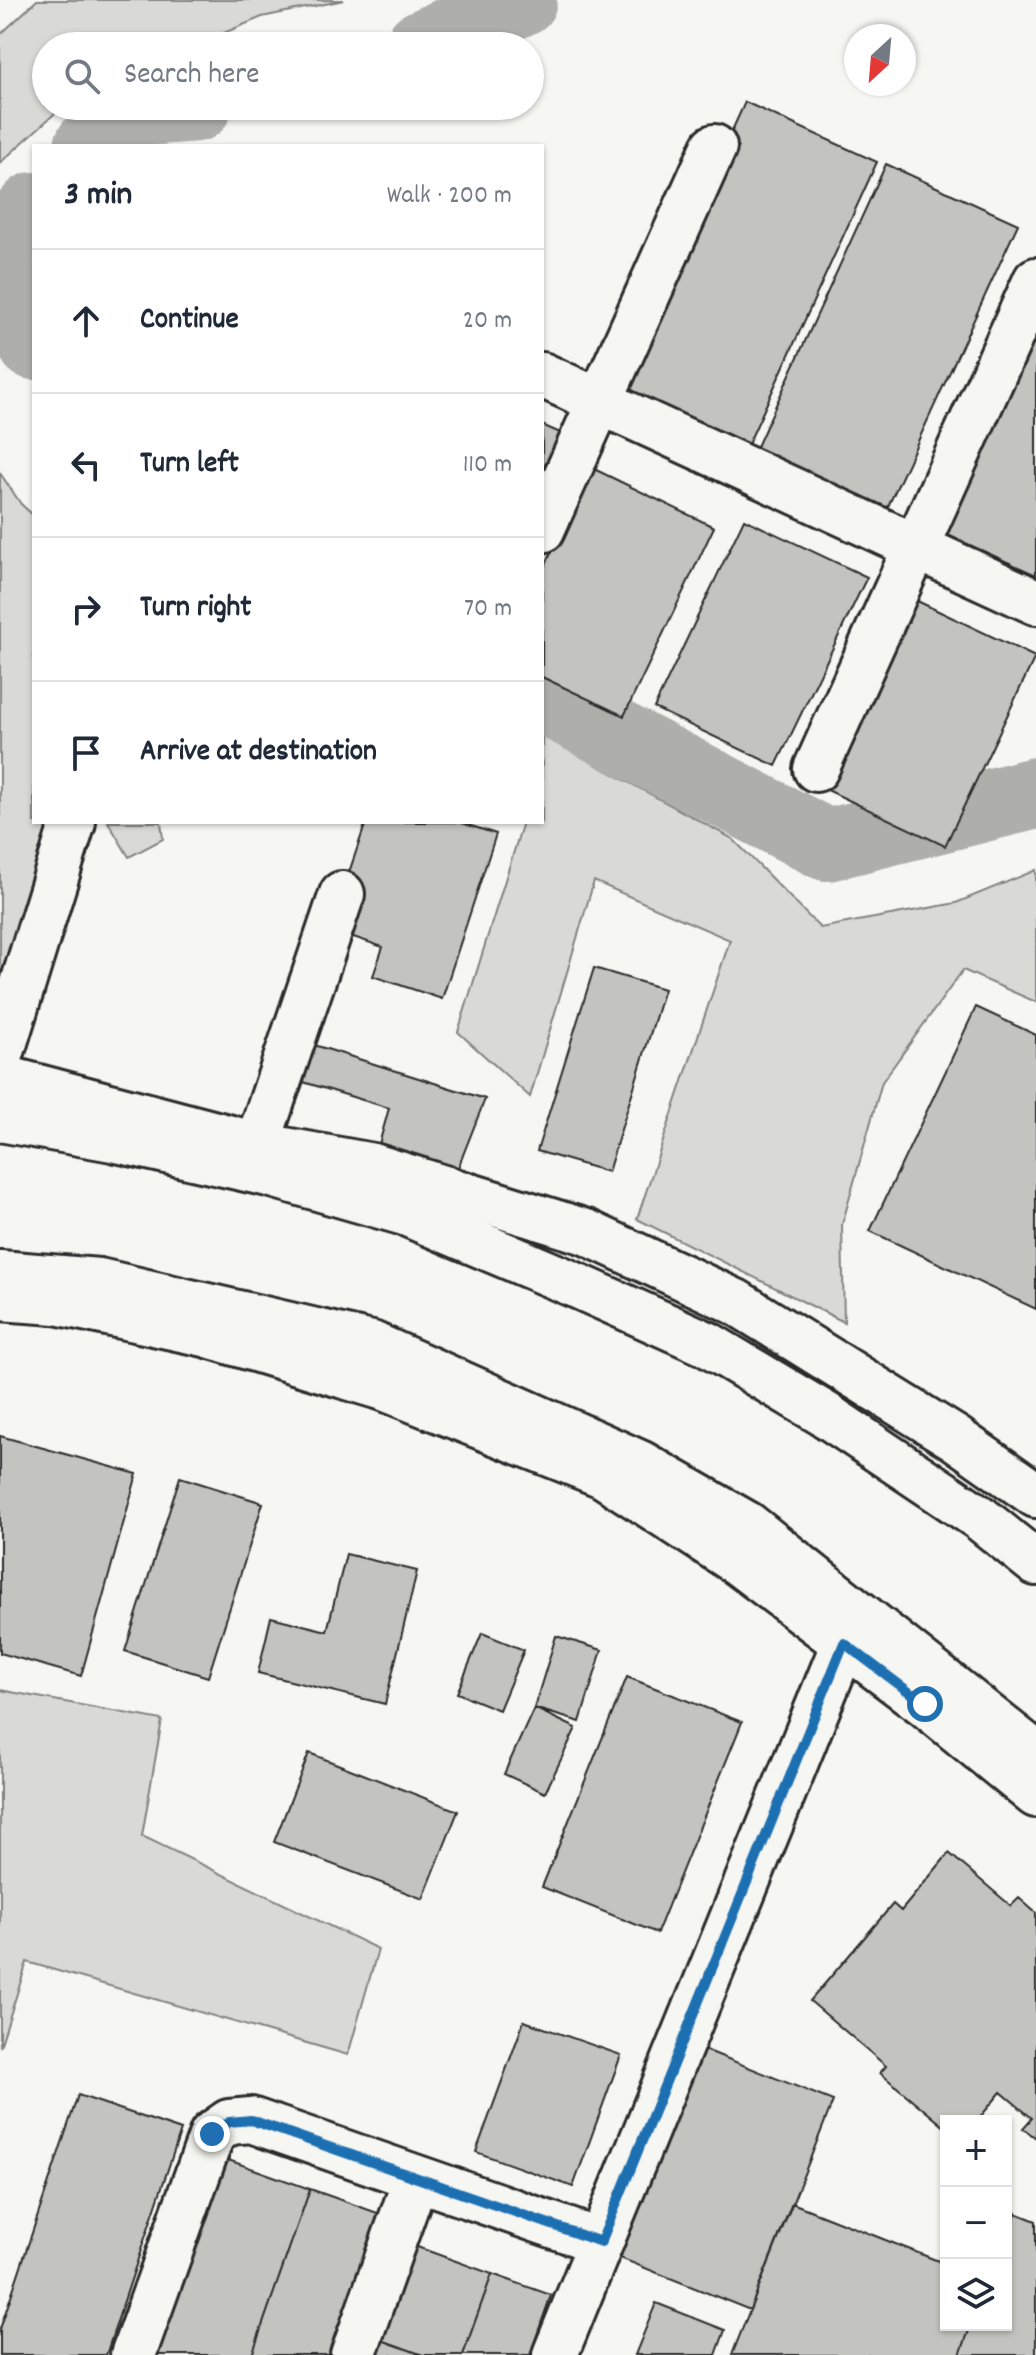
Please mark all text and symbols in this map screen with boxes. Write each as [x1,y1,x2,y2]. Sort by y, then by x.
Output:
north arrow [844,24,916,96]
search box [32,32,544,120]
icon: search [60,54,104,98]
text: Search here [124,55,260,98]
text: 3 min [64,172,132,221]
text: Walk · 200 m [387,178,512,215]
icon: ahead [64,299,108,343]
text: Continue [140,300,239,343]
text: 20 m [463,303,512,340]
icon: left [64,443,108,487]
text: Turn left [140,444,239,487]
text: 110 m [463,447,512,484]
icon: right [64,587,108,631]
text: Turn right [140,588,251,631]
text: 70 m [464,591,512,628]
icon: arrive [64,731,108,775]
text: Arrive at destination [140,732,377,775]
route start [907,1686,943,1722]
map controls [940,2115,1012,2331]
button: + [940,2115,1012,2187]
route end [194,2116,230,2152]
button: − [940,2187,1012,2259]
button: layers [940,2259,1012,2331]

